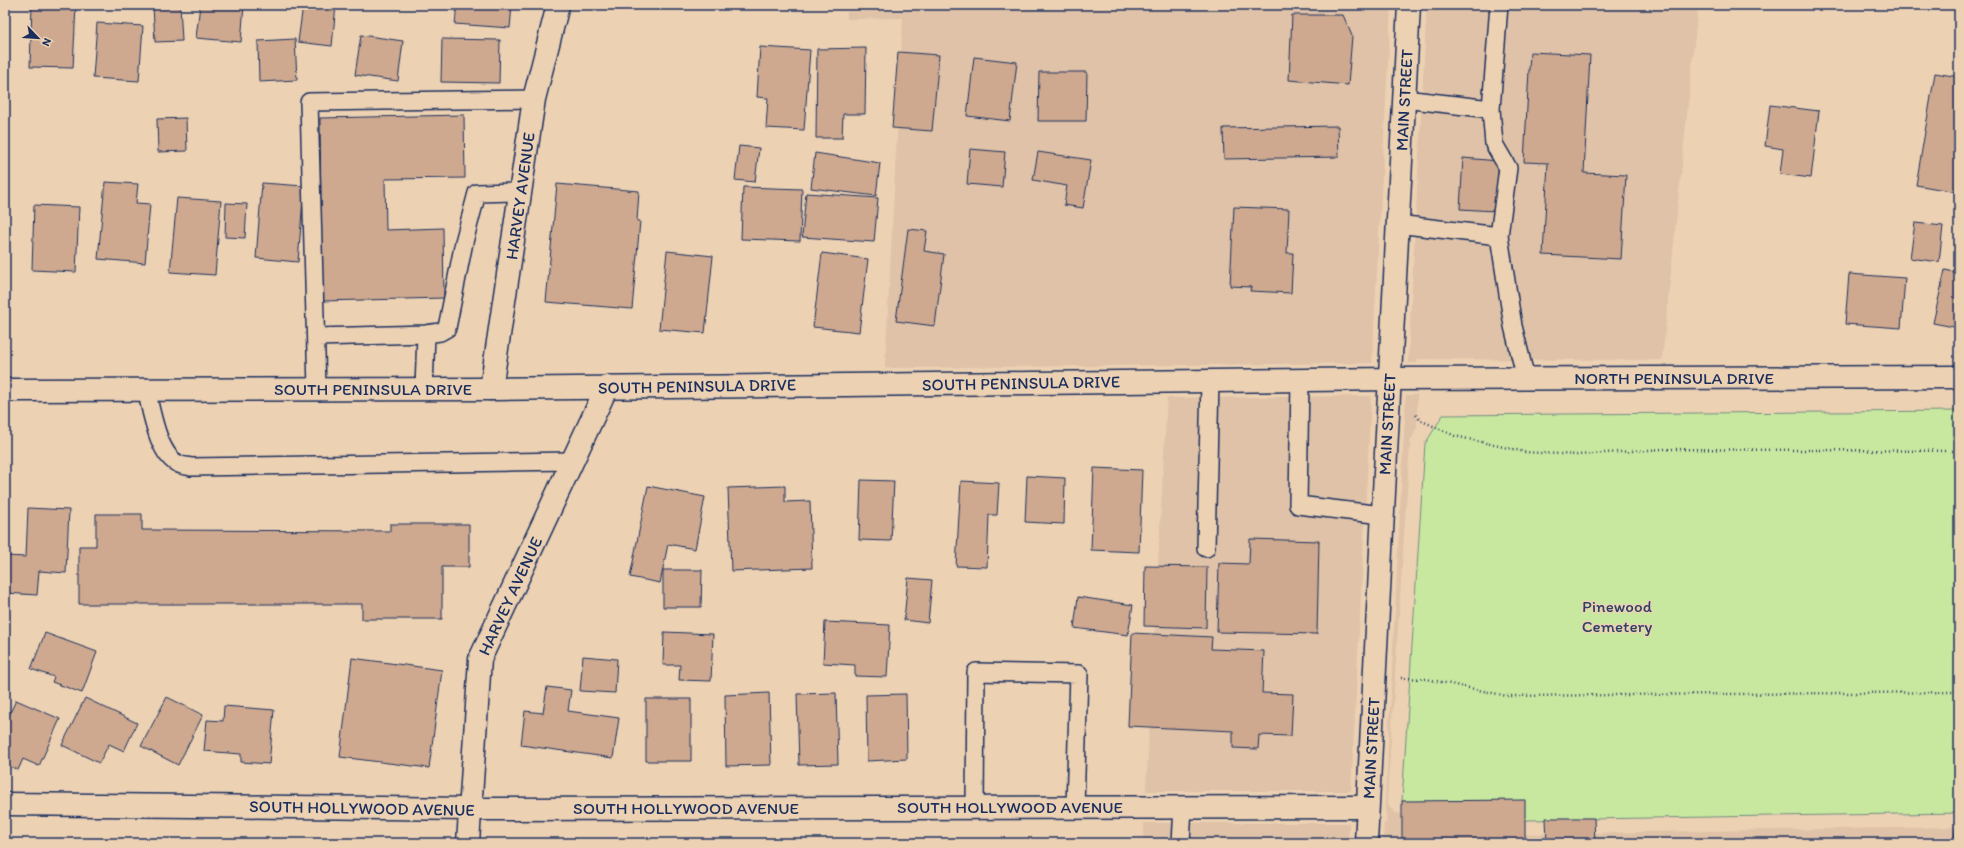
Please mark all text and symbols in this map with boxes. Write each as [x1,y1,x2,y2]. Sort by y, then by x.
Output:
north arrow [18,18,58,58]
text: N [39,36,54,48]
street label: MAIN STREET [1391,48,1417,151]
street label: HARVEY AVENUE [501,131,539,261]
street label: NORTH PENINSULA DRIVE [1574,368,1774,388]
street label: SOUTH PENINSULA DRIVE [922,371,1120,395]
street label: MAIN STREET [1374,372,1400,475]
street label: SOUTH PENINSULA DRIVE [598,374,796,398]
street label: SOUTH PENINSULA DRIVE [274,379,472,399]
street label: HARVEY AVENUE [474,533,546,659]
park label: Pinewood Cemetery [1582,596,1653,636]
street label: MAIN STREET [1358,696,1384,799]
street label: SOUTH HOLLYWOOD AVENUE [249,796,475,820]
street label: SOUTH HOLLYWOOD AVENUE [897,797,1123,817]
street label: SOUTH HOLLYWOOD AVENUE [573,798,799,818]

